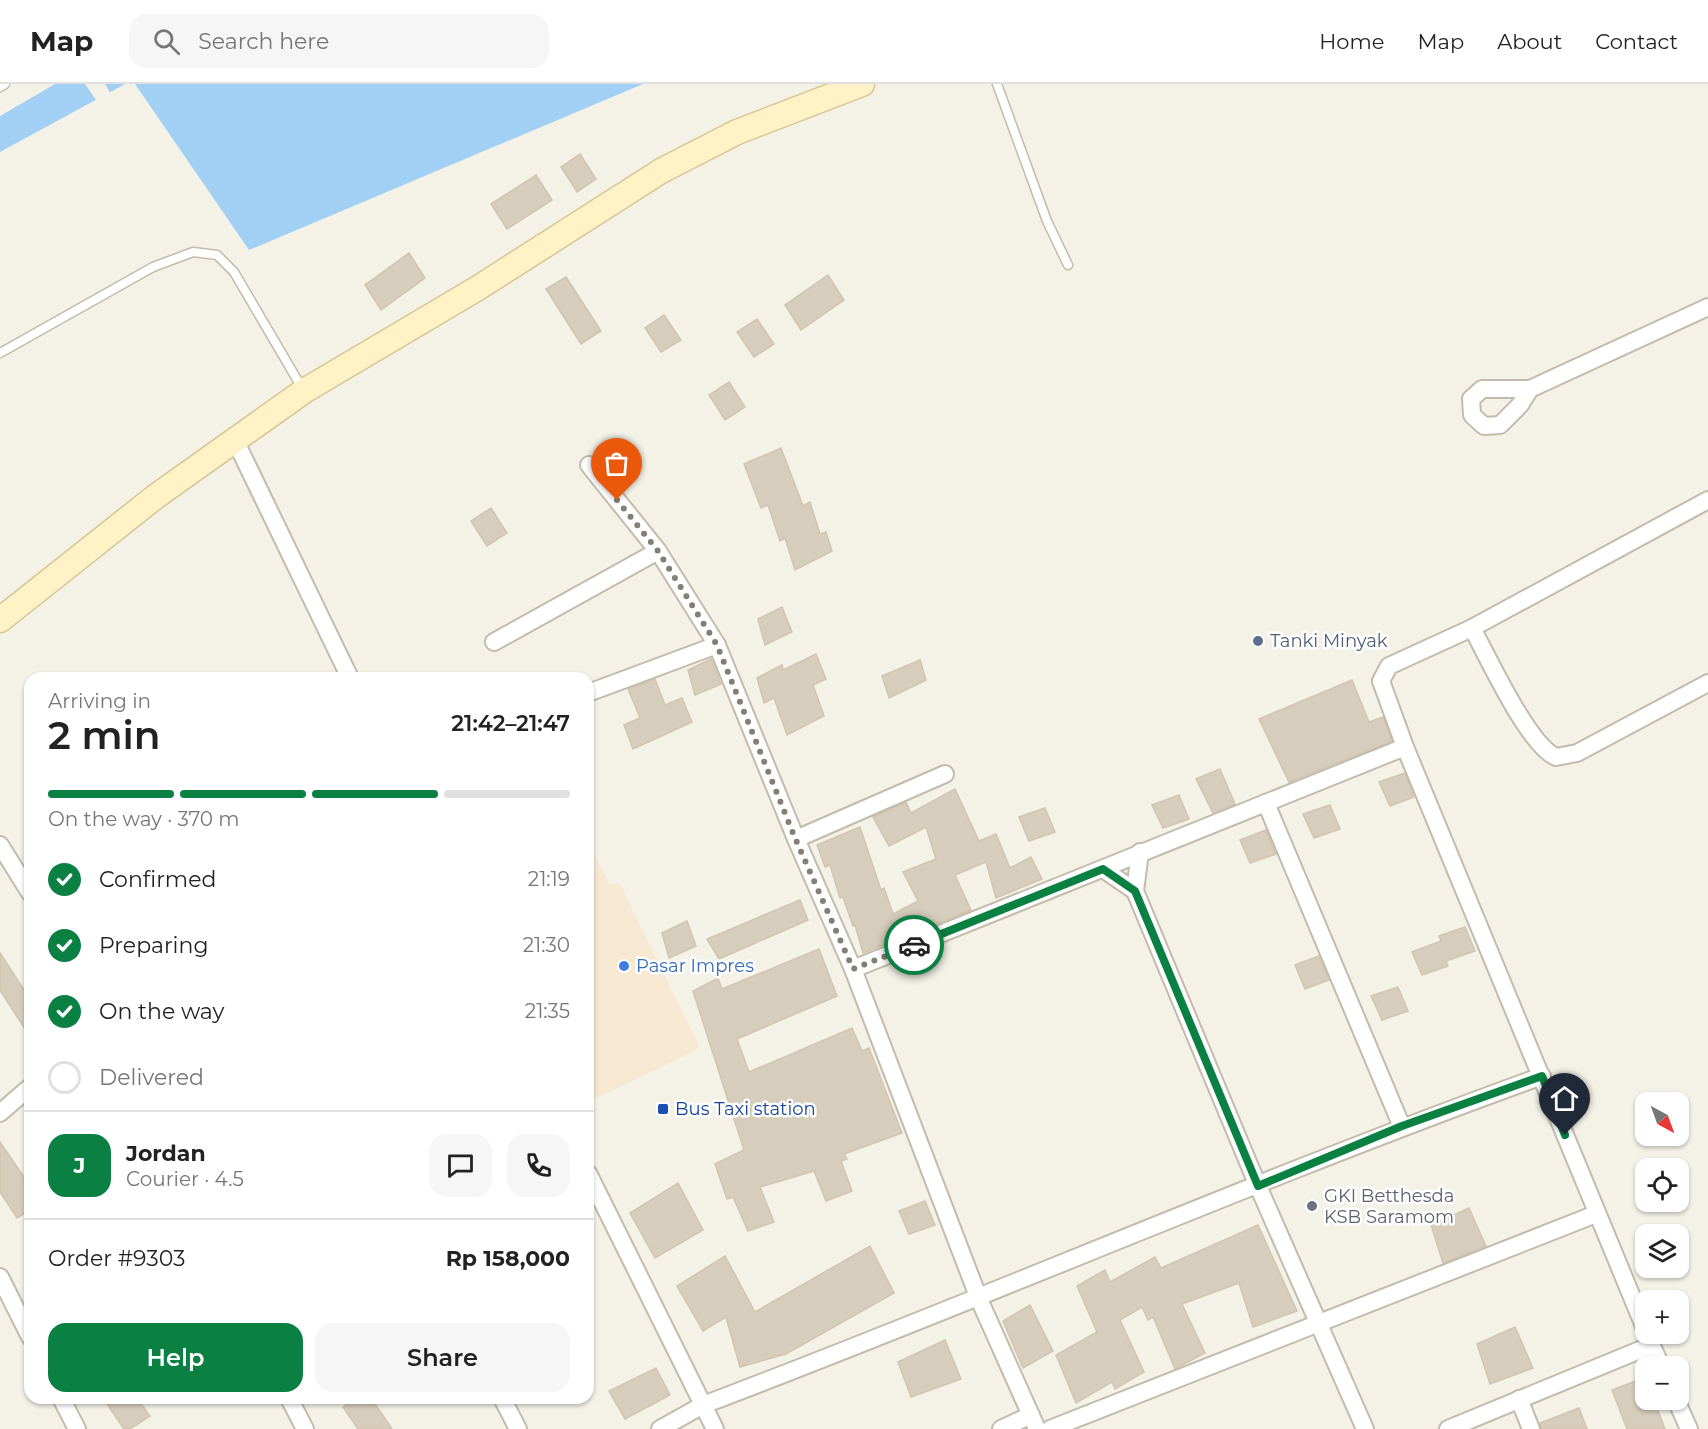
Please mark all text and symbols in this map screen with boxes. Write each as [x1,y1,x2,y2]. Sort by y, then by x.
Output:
search box [129,14,549,68]
text: Map [30,24,93,58]
icon: search [150,25,183,58]
text: Search here [198,28,329,55]
text: Home [1319,29,1384,54]
text: Map [1417,29,1464,54]
text: About [1497,29,1562,54]
text: Contact [1595,29,1678,54]
pin [591,438,642,500]
icon: bag [600,447,633,480]
place label: Tanki Minyak [1270,630,1388,652]
marker: Tanki Minyak [1251,634,1265,648]
text: Arriving in [48,689,151,713]
text: 21:42–21:47 [451,710,570,737]
text: 2 min [48,711,161,759]
text: On the way · 370 m [48,807,240,831]
icon: check [48,863,81,896]
text: Confirmed [99,866,216,893]
text: 21:19 [528,867,570,891]
courier [884,915,944,975]
icon: check [48,929,81,962]
icon: car [898,929,931,962]
text: Preparing [99,932,208,959]
text: 21:30 [523,933,570,957]
place label: Pasar Impres [636,955,754,977]
marker: Pasar Impres [617,959,631,973]
icon: check [48,995,81,1028]
text: On the way [99,998,224,1025]
text: 21:35 [525,999,570,1023]
text: Delivered [99,1064,204,1091]
pin [1539,1073,1590,1135]
icon: home [1548,1082,1581,1115]
north arrow [1635,1092,1689,1146]
map controls [1635,1092,1689,1410]
place label: Bus Taxi station [675,1098,816,1120]
marker: Bus Taxi station [656,1102,670,1116]
button: chat [429,1134,492,1197]
button: phone [507,1134,570,1197]
text: Jordan [126,1140,206,1167]
text: J [74,1152,85,1179]
button: locate [1635,1158,1689,1212]
text: Courier · 4.5 [126,1167,244,1191]
place label: GKI Betthesda KSB Saramom [1324,1185,1454,1228]
marker: GKI Betthesda KSB Saramom [1305,1199,1319,1213]
button: layers [1635,1224,1689,1278]
text: Order #9303 [48,1245,185,1272]
text: Rp 158,000 [446,1245,570,1272]
button: + [1635,1290,1689,1344]
button: Help [48,1323,303,1392]
button: Share [315,1323,570,1392]
button: − [1635,1356,1689,1410]

